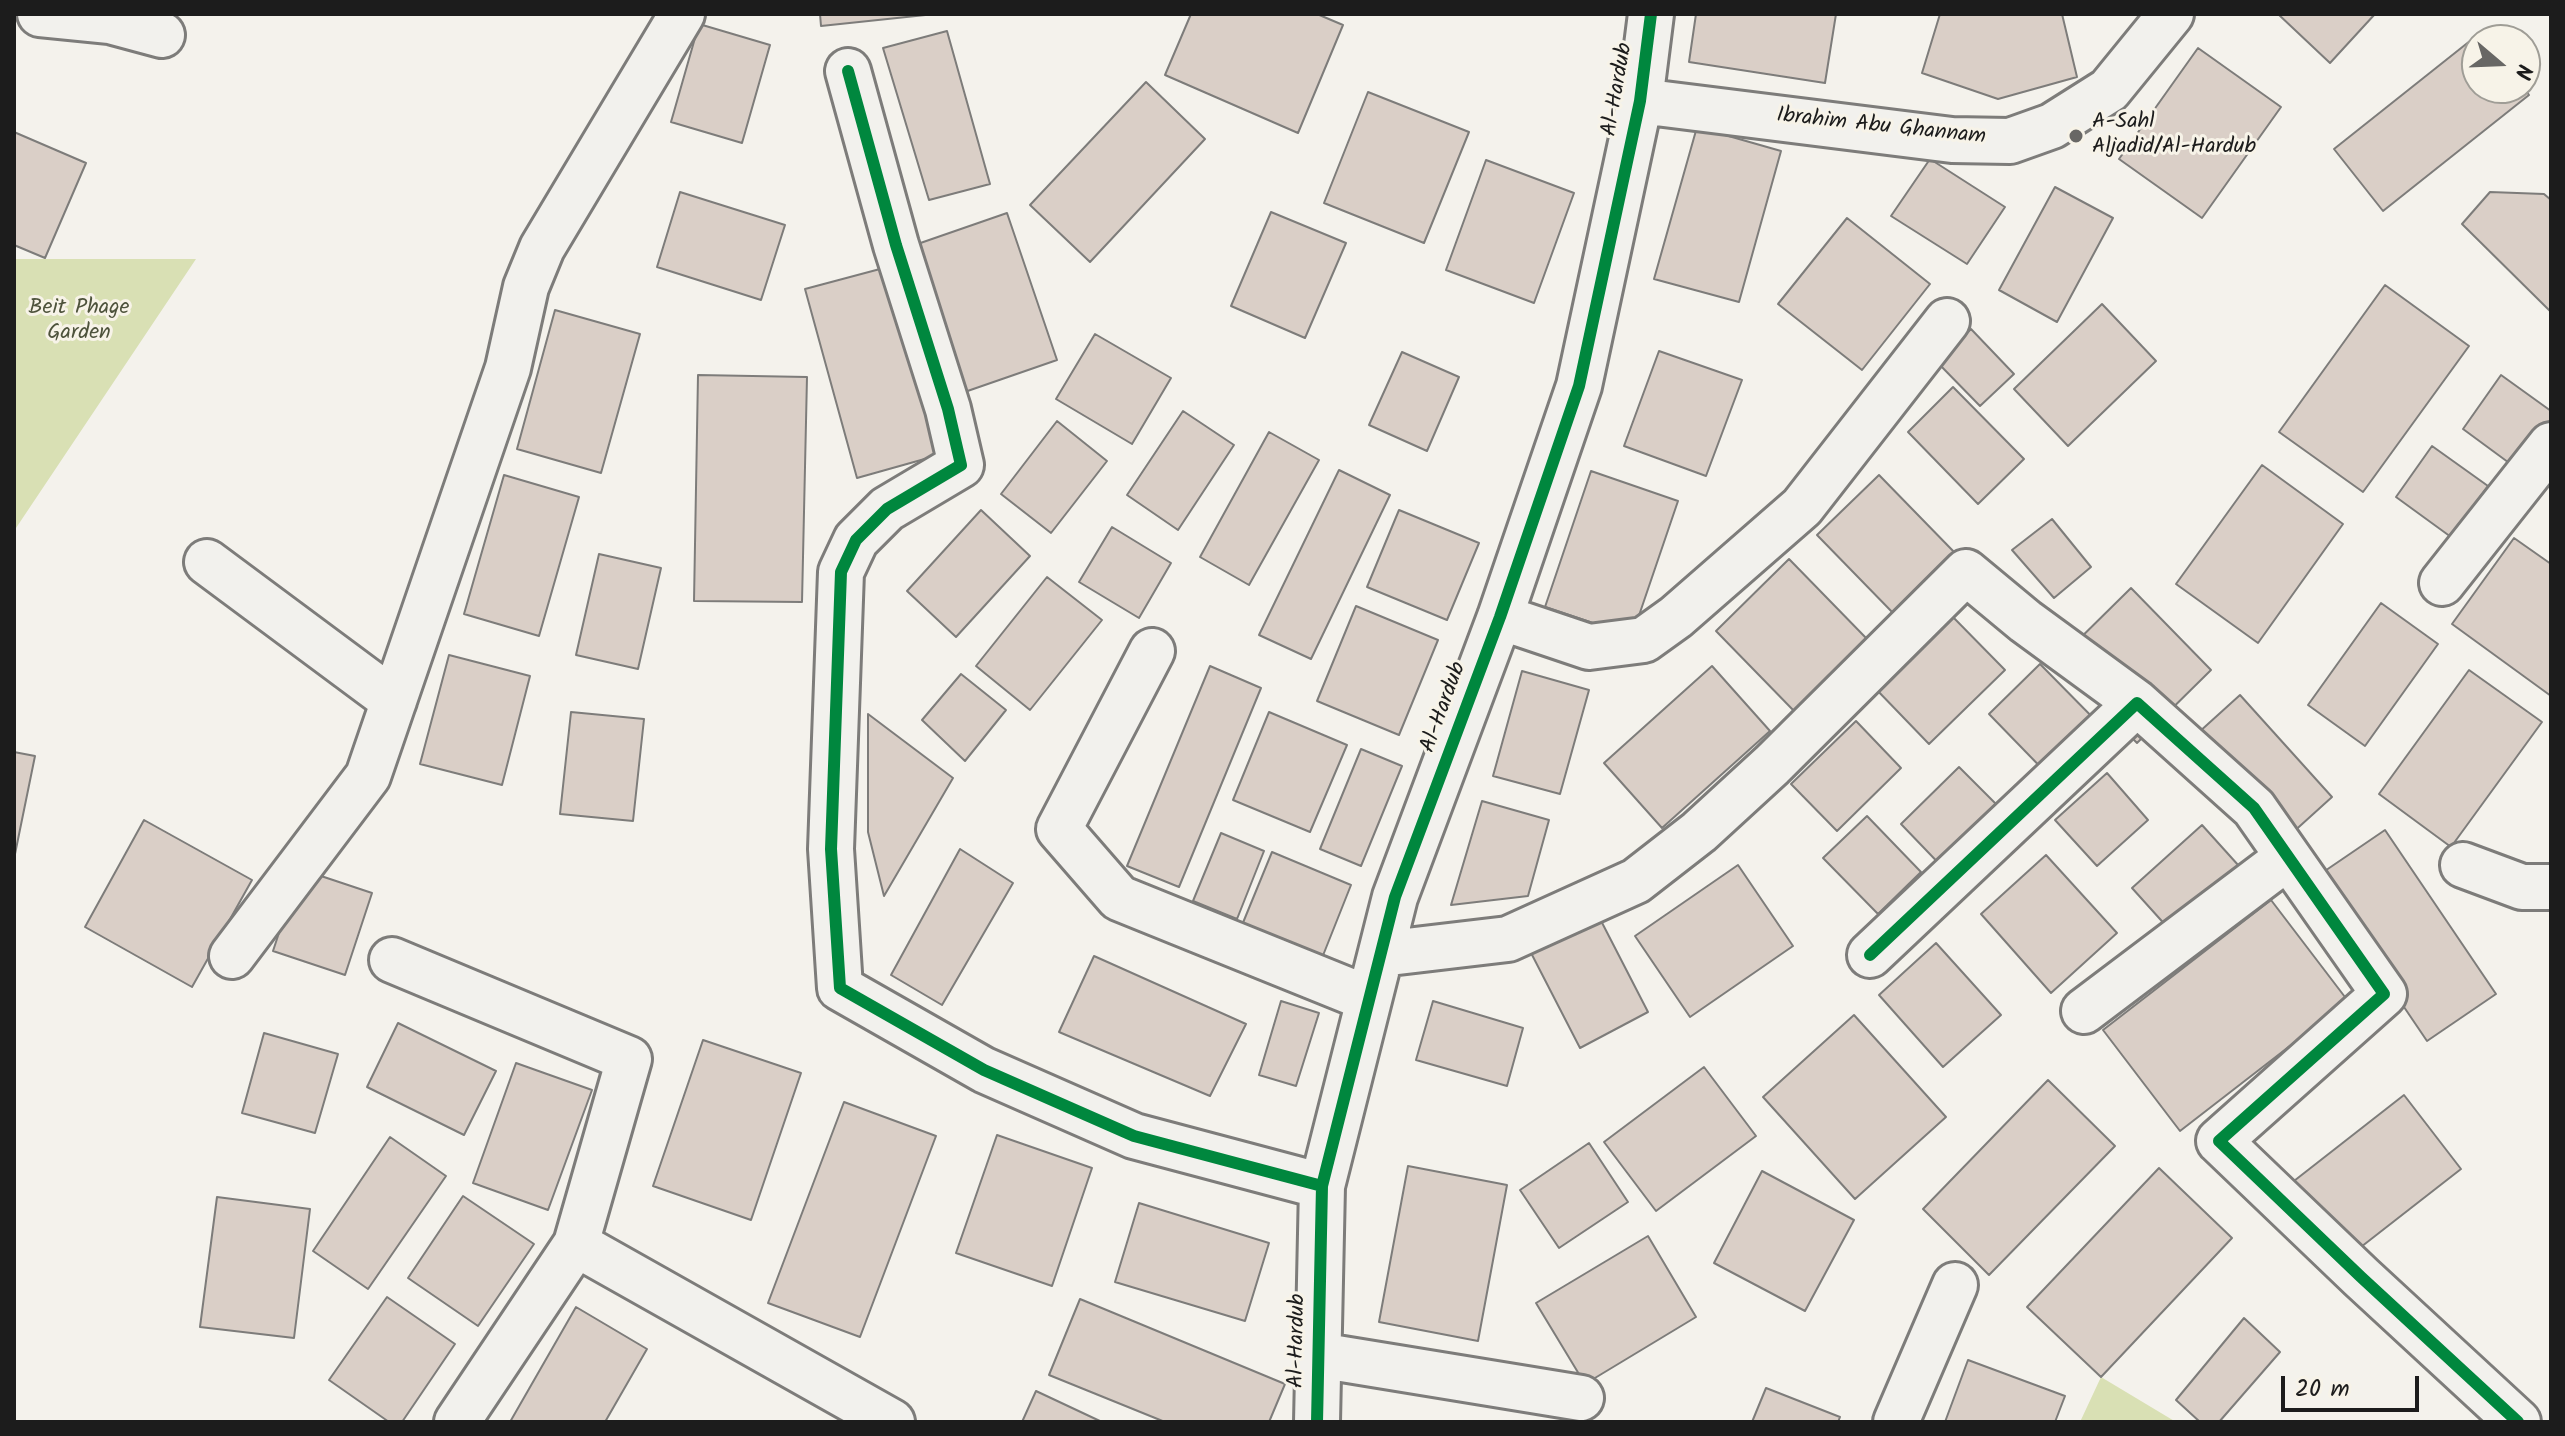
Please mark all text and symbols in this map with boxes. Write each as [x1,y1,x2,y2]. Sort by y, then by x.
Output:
north arrow [2461,24,2541,104]
street label: Al-Hardub [1598,41,1640,139]
text: N [2503,59,2541,84]
street label: Ibrahim Abu Ghannam [1775,104,1987,152]
place label: A-Sahl Aljadid/Al-Hardub [2092,110,2256,162]
marker: A-Sahl Aljadid/Al-Hardub [2067,127,2085,145]
park label: Beit Phage Garden [29,296,129,348]
street label: Al-Hardub [1416,659,1474,757]
street label: Al-Hardub [1285,1294,1313,1388]
scale bar [2285,1360,2423,1410]
text: 20 m [2295,1370,2350,1409]

